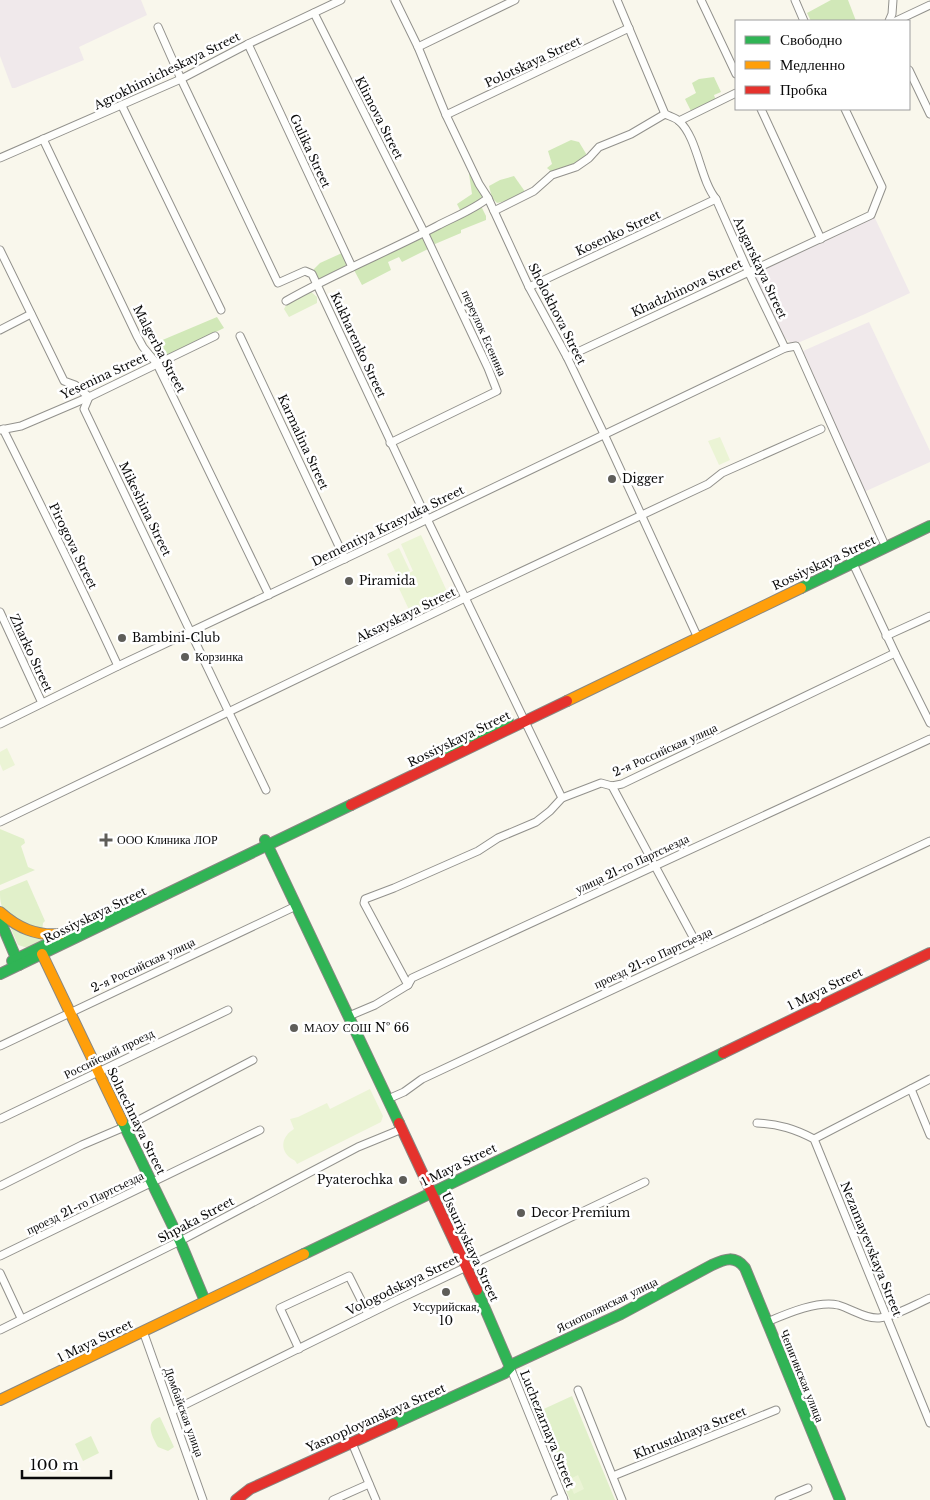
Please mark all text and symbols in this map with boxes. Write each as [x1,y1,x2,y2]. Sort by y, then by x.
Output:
legend [735,20,910,110]
street label: Agrokhimicheskaya Street [90,28,243,113]
text: Свободно [780,30,842,49]
street label: Polotskaya Street [482,32,584,91]
text: Медленно [780,55,845,74]
street label: Klimova Street [352,74,407,162]
text: Пробка [780,80,828,99]
street label: Gulika Street [287,111,334,191]
street label: Kosenko Street [573,206,663,259]
street label: Angarskaya Street [730,214,791,321]
street label: Khadzhinova Street [629,255,745,320]
street label: Sholokhova Street [525,260,590,368]
street label: переулок Есенина [459,288,510,379]
street label: Kukharenko Street [327,290,390,400]
street label: Malgerba Street [130,302,189,396]
street label: Yesenina Street [57,349,150,403]
street label: Karmalina Street [275,392,332,492]
street label: Mikeshina Street [116,459,175,559]
place label: Digger [622,471,664,486]
marker: Digger [606,473,618,485]
street label: Dementiya Krasyuka Street [309,482,467,569]
street label: Pirogova Street [46,500,101,592]
street label: Rossiyskaya Street [770,532,878,593]
place label: Piramida [359,573,416,588]
marker: Piramida [343,575,355,587]
street label: Aksayskaya Street [353,584,458,646]
street label: Zharko Street [7,611,56,695]
place label: Bambini-Club [132,630,220,645]
marker: Bambini-Club [116,632,128,644]
place label: Корзинка [195,649,244,664]
marker: Корзинка [179,651,191,663]
street label: Rossiyskaya Street [405,707,513,770]
street label: 2-я Российская улица [610,719,720,779]
street label: улица 21-го Партсъезда [573,830,692,896]
place label: ООО Клиника ЛОР [117,832,218,847]
marker: ООО Клиника ЛОР [99,833,113,847]
street label: Rossiyskaya Street [41,883,149,946]
street label: проезд 21-го Партсъезда [591,923,715,992]
street label: 2-я Российская улица [88,934,198,995]
street label: 1 Maya Street [785,964,865,1013]
place label: МАОУ СОШ № 66 [304,1020,409,1035]
marker: МАОУ СОШ № 66 [288,1022,300,1034]
street label: Российский проезд [61,1025,156,1082]
street label: Solnechnaya Street [104,1065,169,1177]
street label: 1 Maya Street [419,1140,499,1189]
street label: проезд 21-го Партсъезда [24,1167,146,1237]
place label: Pyaterochka [317,1172,393,1187]
marker: Pyaterochka [397,1174,409,1186]
street label: Nezamayevskaya Street [838,1179,906,1319]
street label: Ussuriyskaya Street [439,1190,503,1304]
street label: Shpaka Street [155,1193,237,1246]
place label: Decor Premium [531,1205,630,1220]
marker: Decor Premium [515,1207,527,1219]
street label: Vologodskaya Street [343,1250,462,1319]
street label: Яснополянская улица [554,1273,660,1336]
marker: Уссурийская, 10 [440,1286,452,1298]
place label: Уссурийская, 10 [412,1299,480,1328]
street label: 1 Maya Street [55,1316,135,1365]
street label: Чепигинская улица [777,1327,828,1425]
street label: Домбайская улица [161,1365,208,1459]
street label: Luchezarnaya Street [517,1368,578,1490]
street label: Yasnoployanskaya Street [303,1380,448,1455]
street label: Khrustalnaya Street [631,1403,749,1462]
scale bar [22,1448,111,1480]
text: 100 m [30,1455,79,1474]

